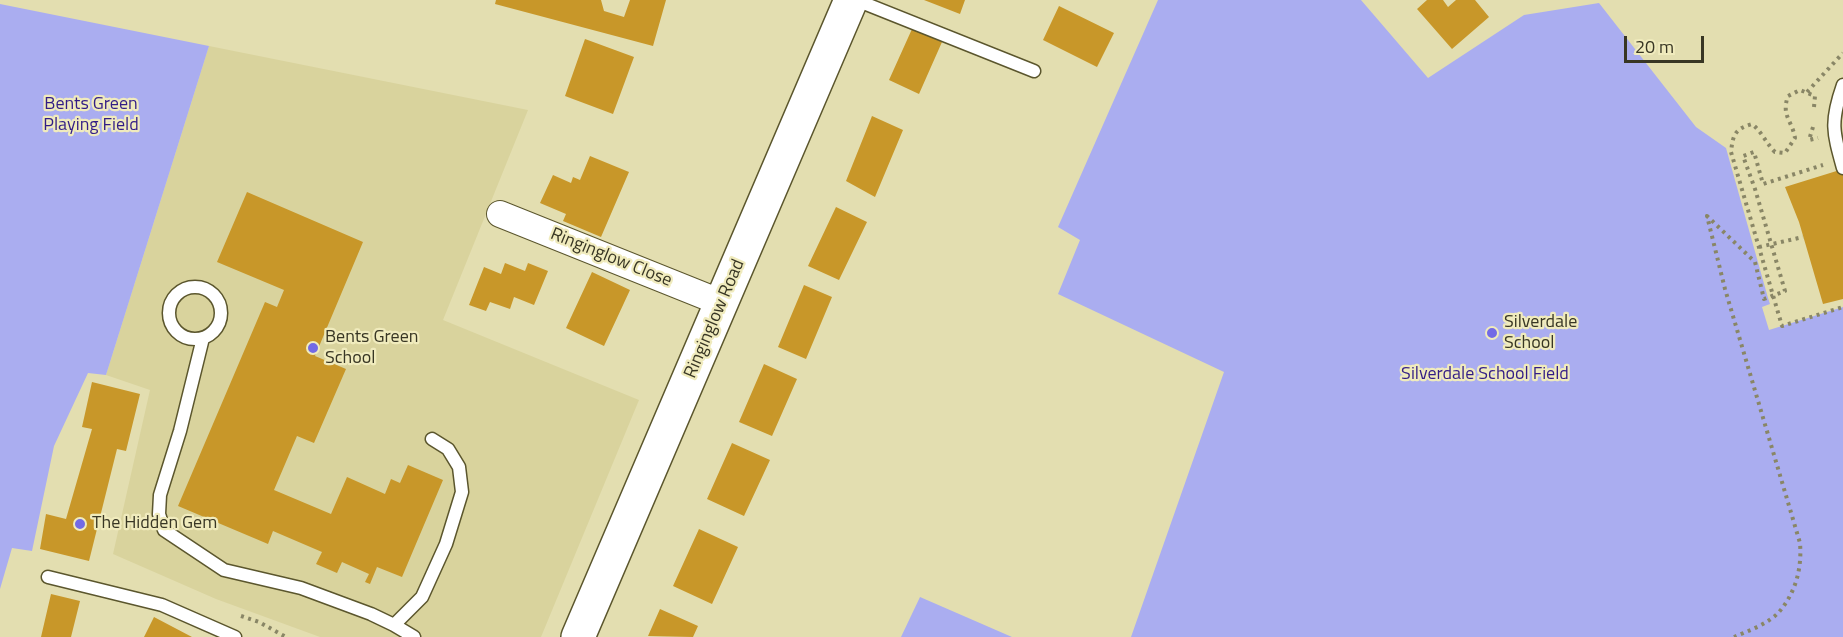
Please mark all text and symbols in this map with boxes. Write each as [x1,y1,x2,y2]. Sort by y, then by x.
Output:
scale bar [1627,24,1706,62]
text: 20 m [1635,33,1674,60]
park label: Bents Green Playing Field [43,94,139,136]
street label: Ringinglow Close [547,224,675,292]
street label: Ringinglow Road [680,256,750,382]
place label: Silverdale School [1504,312,1577,354]
marker: Silverdale School [1485,326,1499,340]
place label: Bents Green School [325,327,418,370]
marker: Bents Green School [306,341,320,355]
park label: Silverdale School Field [1401,364,1569,386]
place label: The Hidden Gem [92,513,217,535]
marker: The Hidden Gem [73,517,87,531]

